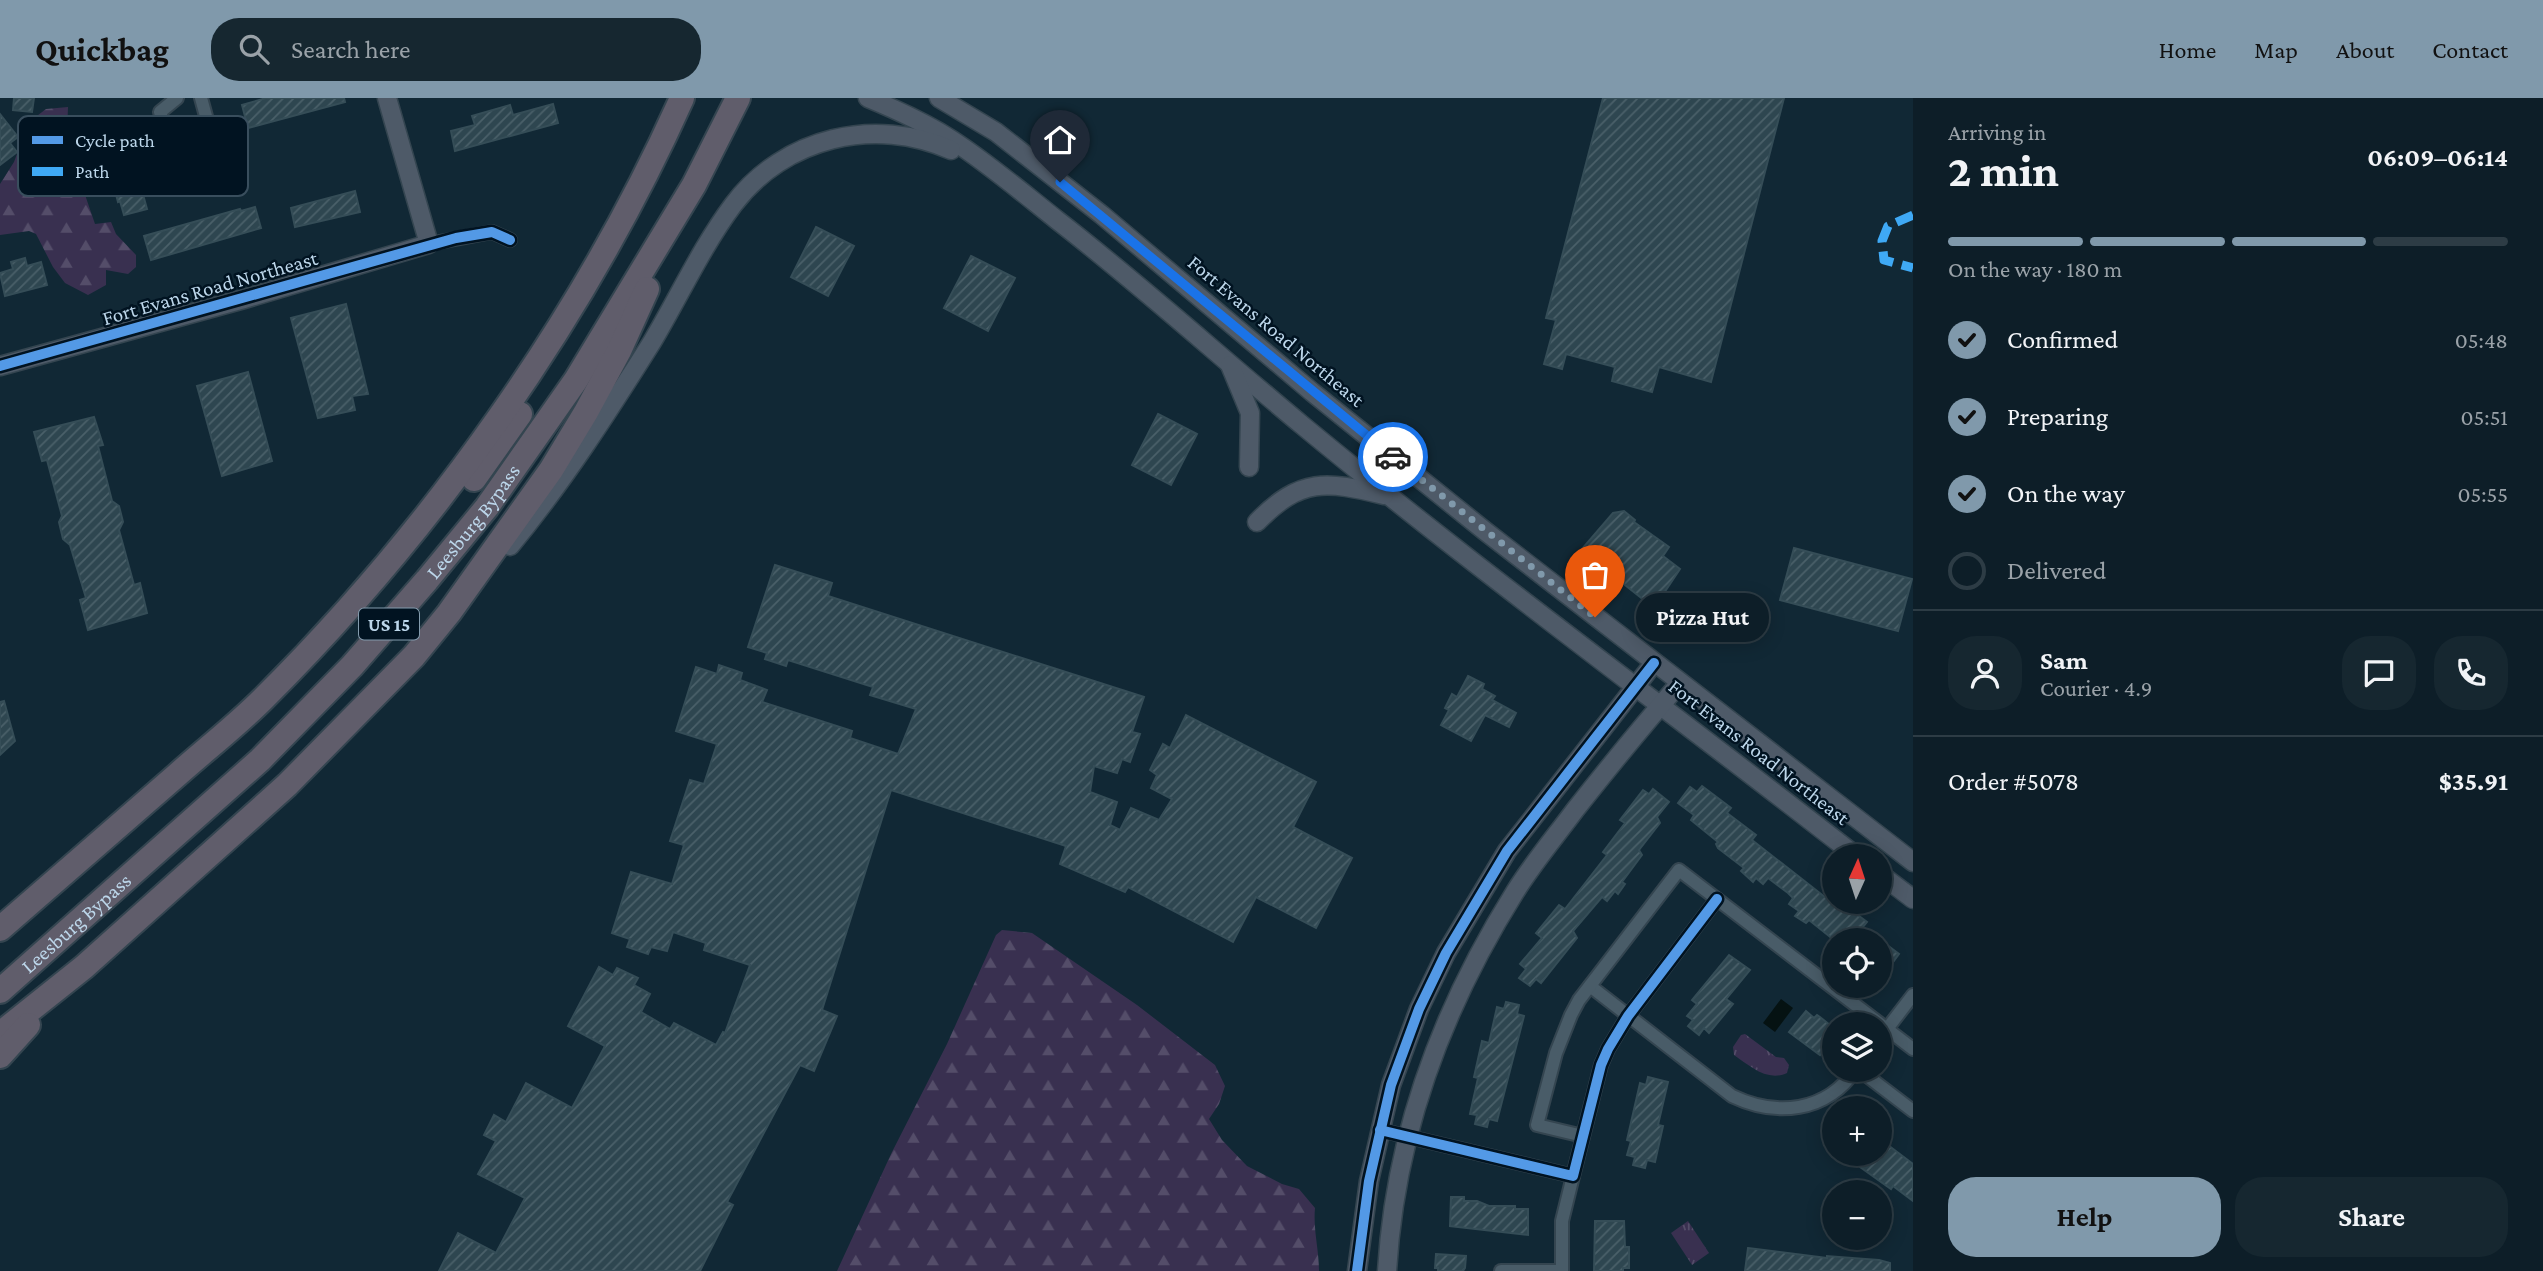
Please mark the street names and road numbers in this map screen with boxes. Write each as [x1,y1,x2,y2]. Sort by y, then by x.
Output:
street label: Fort Evans Road Northeast [100,245,321,330]
street label: Fort Evans Road Northeast [1183,250,1370,412]
street label: Leesburg Bypass [421,460,525,584]
road number: US 15 [359,608,419,639]
street label: Fort Evans Road Northeast [1664,674,1855,831]
street label: Leesburg Bypass [16,868,136,978]

